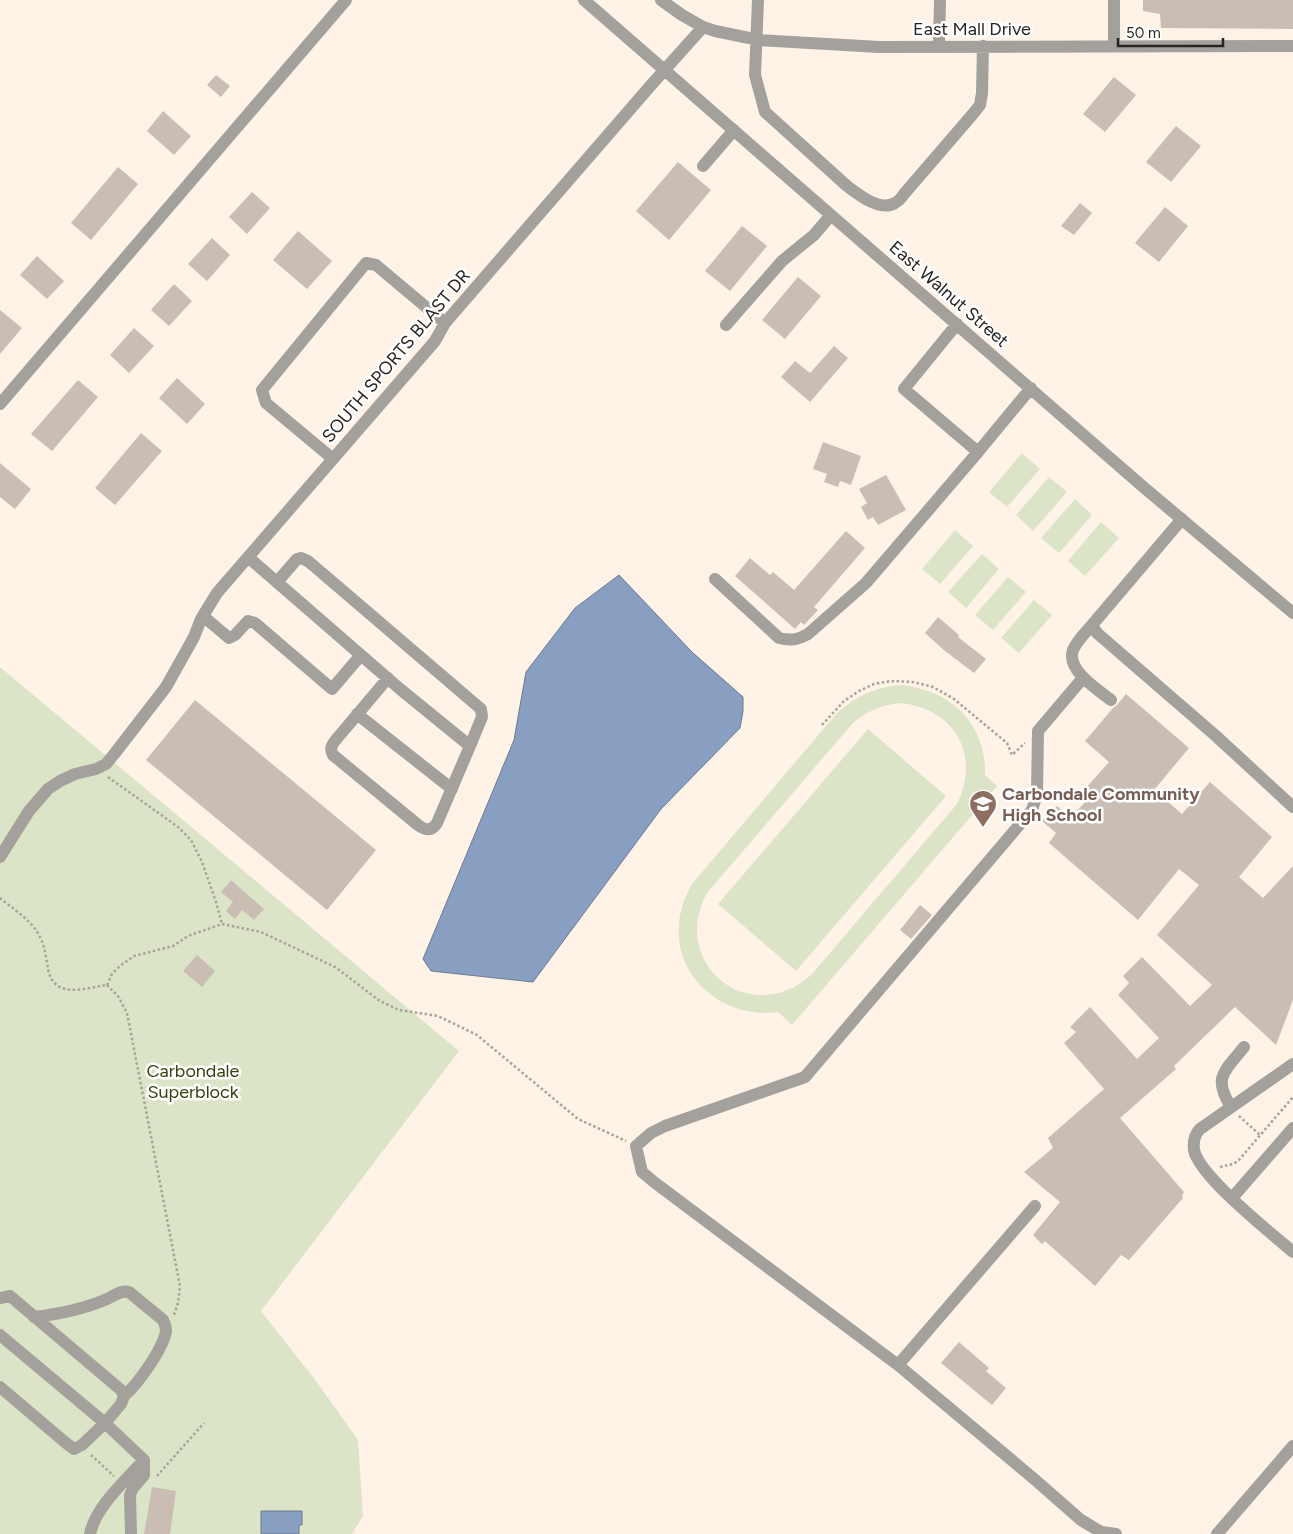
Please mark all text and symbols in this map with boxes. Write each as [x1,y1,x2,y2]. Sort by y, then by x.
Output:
scale bar [1118,15,1223,47]
street label: East Mall Drive [913,18,1031,40]
text: 50 m [1126,24,1161,42]
street label: East Walnut Street [885,236,1013,352]
street label: SOUTH SPORTS BLAST DR [317,265,475,447]
place label: Carbondale Community High School [1002,783,1200,826]
school or university icon: Carbondale Community High School [968,789,998,828]
park label: Carbondale Superblock [147,1060,240,1103]

